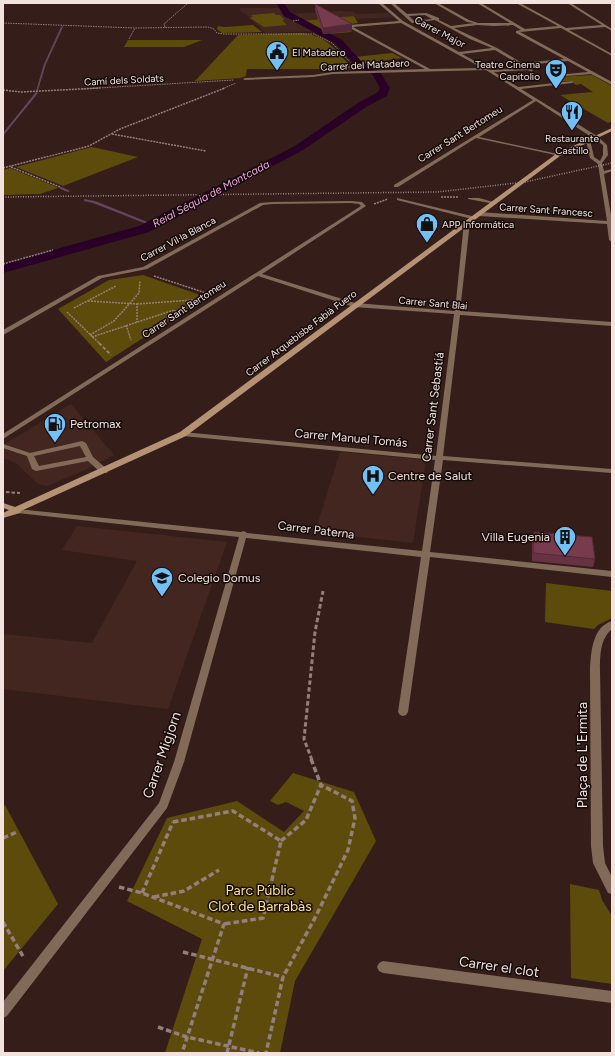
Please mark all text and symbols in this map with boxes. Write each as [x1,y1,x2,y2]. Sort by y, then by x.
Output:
street label: Carrer Major [412,13,468,51]
public building icon: El Matadero [264,39,290,72]
place label: El Matadero [292,46,346,59]
street label: Carrer del Matadero [320,56,410,74]
theatre icon: Teatre Cinema Capitolio [543,57,569,90]
place label: Teatre Cinema Capitolio [475,58,540,83]
street label: Camí dels Soldats [84,71,165,89]
restaurant icon: Restaurante Castillo [559,99,585,132]
street label: Carrer Sant Bertomeu [415,103,505,165]
place label: Restaurante Castillo [545,132,600,157]
water label: Reial Séquia de Montcada [150,157,272,230]
street label: Carrer Sant Francesc [499,200,594,220]
shop icon: APP Informática [414,211,440,244]
street label: Carrer Vil·la Blanca [138,214,218,264]
place label: APP Informática [442,218,514,231]
street label: Carrer Sant Bertomeu [140,277,228,341]
street label: Carrer Arquebisbe Fabià Fuero [243,287,359,379]
street label: Carrer Sant Blai [398,294,468,312]
street label: Carrer Sant Sebastiá [419,351,447,463]
fuel station icon: Petromax [42,411,68,444]
place label: Petromax [70,417,121,431]
street label: Carrer Manuel Tomás [294,426,408,450]
hospital icon: Centre de Salut [360,463,386,496]
place label: Centre de Salut [388,469,472,483]
street label: Carrer Paterna [277,518,355,542]
building icon: Villa Eugenia [552,524,578,557]
place label: Villa Eugenia [482,530,550,544]
school or university icon: Colegio Domus [149,565,175,598]
place label: Colegio Domus [178,571,261,585]
street label: Plaça de L'Ermita [574,702,591,808]
street label: Carrer Migjorn [139,709,185,800]
park label: Parc Públic Clot de Barrabàs [208,882,312,915]
street label: Carrer el clot [458,953,540,981]

